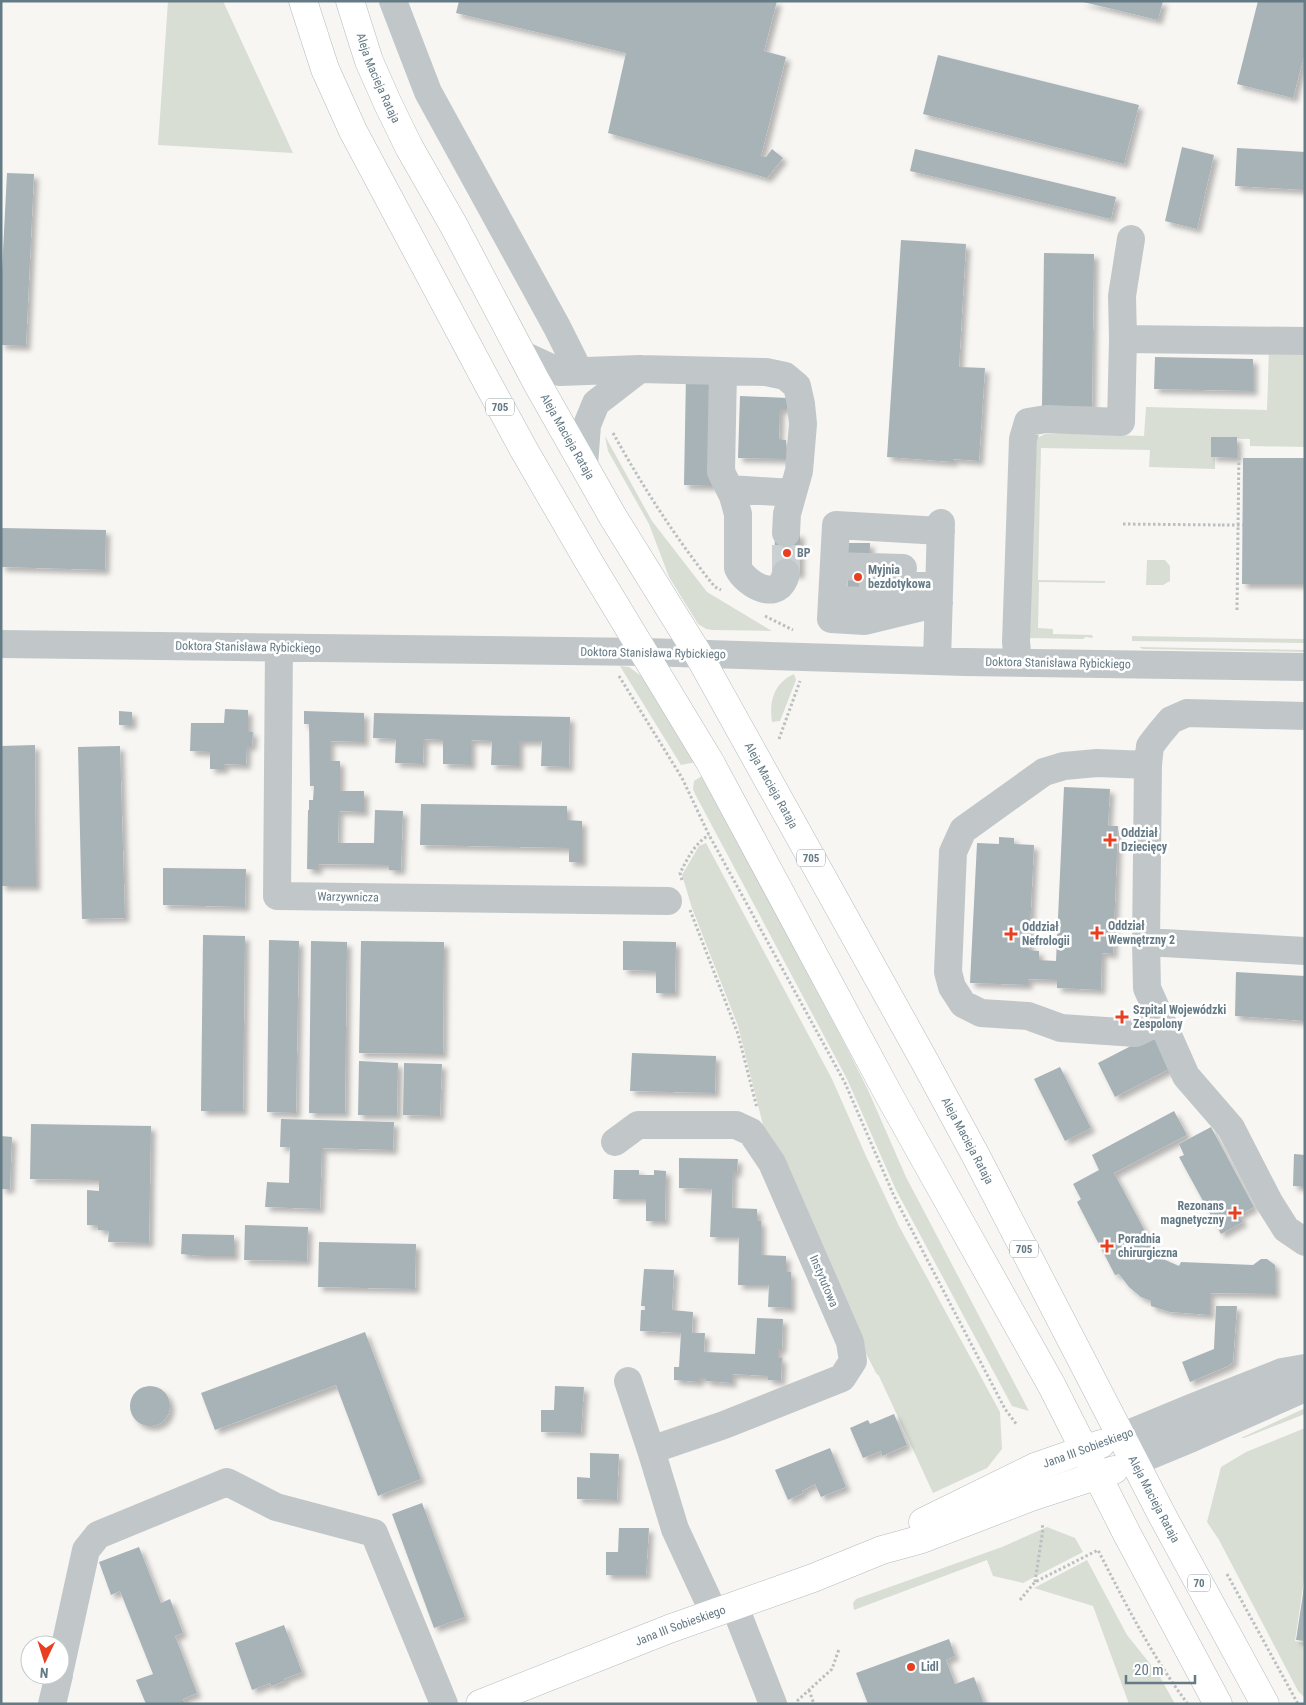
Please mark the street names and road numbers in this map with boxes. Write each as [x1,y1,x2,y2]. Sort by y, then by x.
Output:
street label: Aleja Macieja Rataja [354,31,403,125]
street label: Aleja Macieja Rataja [538,391,597,482]
road number: 705 [486,398,514,416]
street label: Doktora Stanisława Rybickiego [175,639,321,655]
street label: Doktora Stanisława Rybickiego [580,645,726,661]
street label: Doktora Stanisława Rybickiego [985,655,1131,671]
street label: Aleja Macieja Rataja [742,740,801,831]
road number: 705 [797,850,825,866]
street label: Warzywnicza [317,889,379,905]
street label: Aleja Macieja Rataja [939,1095,996,1187]
road number: 705 [1010,1240,1038,1258]
street label: Instytutowa [807,1253,841,1309]
street label: Jana III Sobieskiego [1041,1425,1135,1471]
street label: Aleja Macieja Rataja [1125,1453,1183,1545]
road number: 70 [1188,1575,1210,1592]
street label: Jana III Sobieskiego [633,1603,727,1649]

